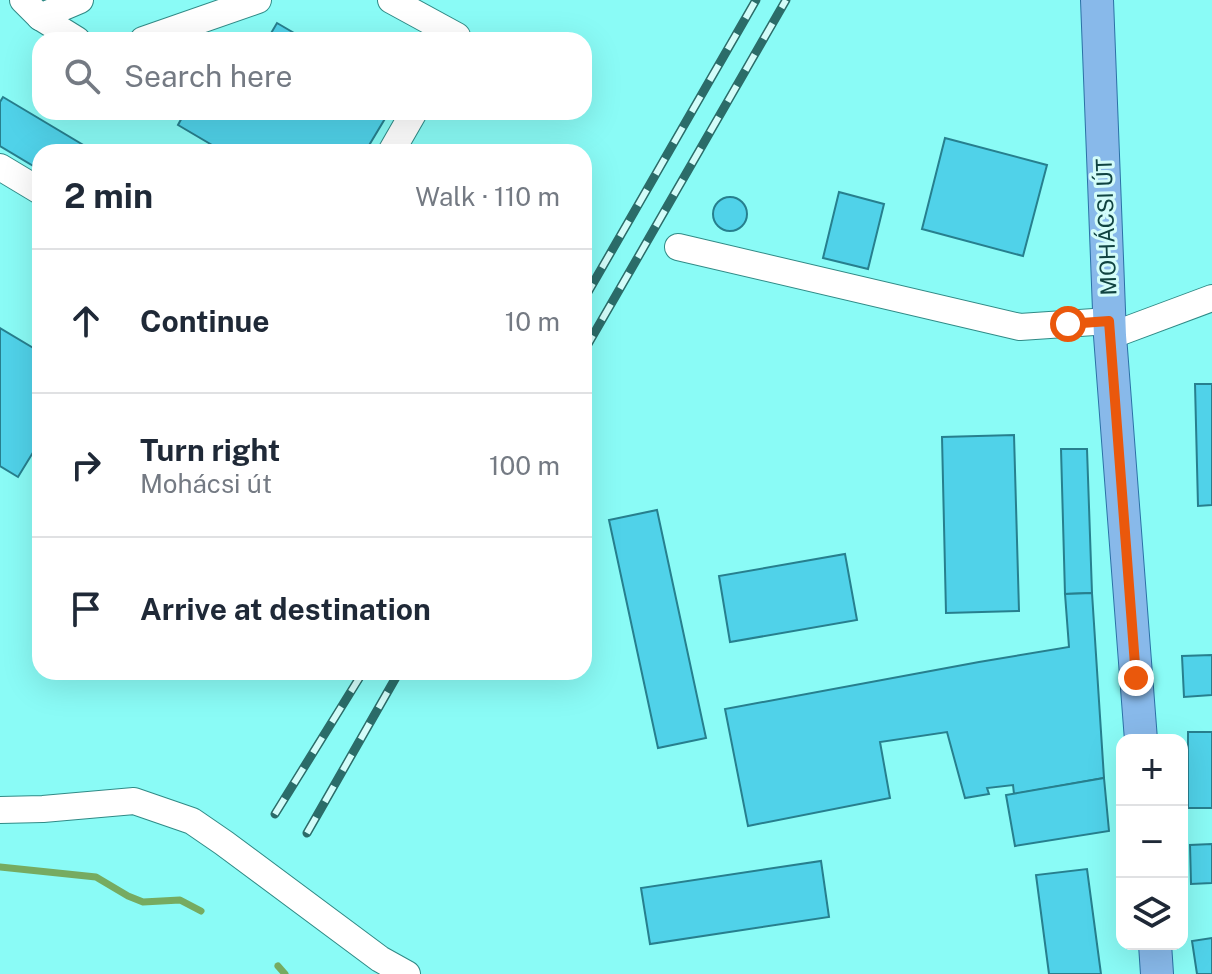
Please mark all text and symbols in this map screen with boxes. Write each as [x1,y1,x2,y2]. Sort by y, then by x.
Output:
search box [32,32,592,120]
icon: search [60,54,104,98]
text: Search here [124,58,292,94]
street label: MOHÁCSI ÚT [1090,158,1121,296]
text: 2 min [64,176,153,216]
text: Walk · 110 m [415,181,560,212]
icon: ahead [64,299,108,343]
text: Continue [140,303,270,339]
text: 10 m [505,306,560,337]
route start [1050,306,1086,342]
text: Turn right [140,432,280,468]
icon: right [64,443,108,487]
text: 100 m [489,450,560,481]
text: Mohácsi út [140,468,272,499]
icon: arrive [64,587,108,631]
text: Arrive at destination [140,591,431,627]
route end [1118,660,1154,696]
map controls [1116,734,1188,950]
button: + [1116,734,1188,806]
button: − [1116,806,1188,878]
button: layers [1116,878,1188,950]

